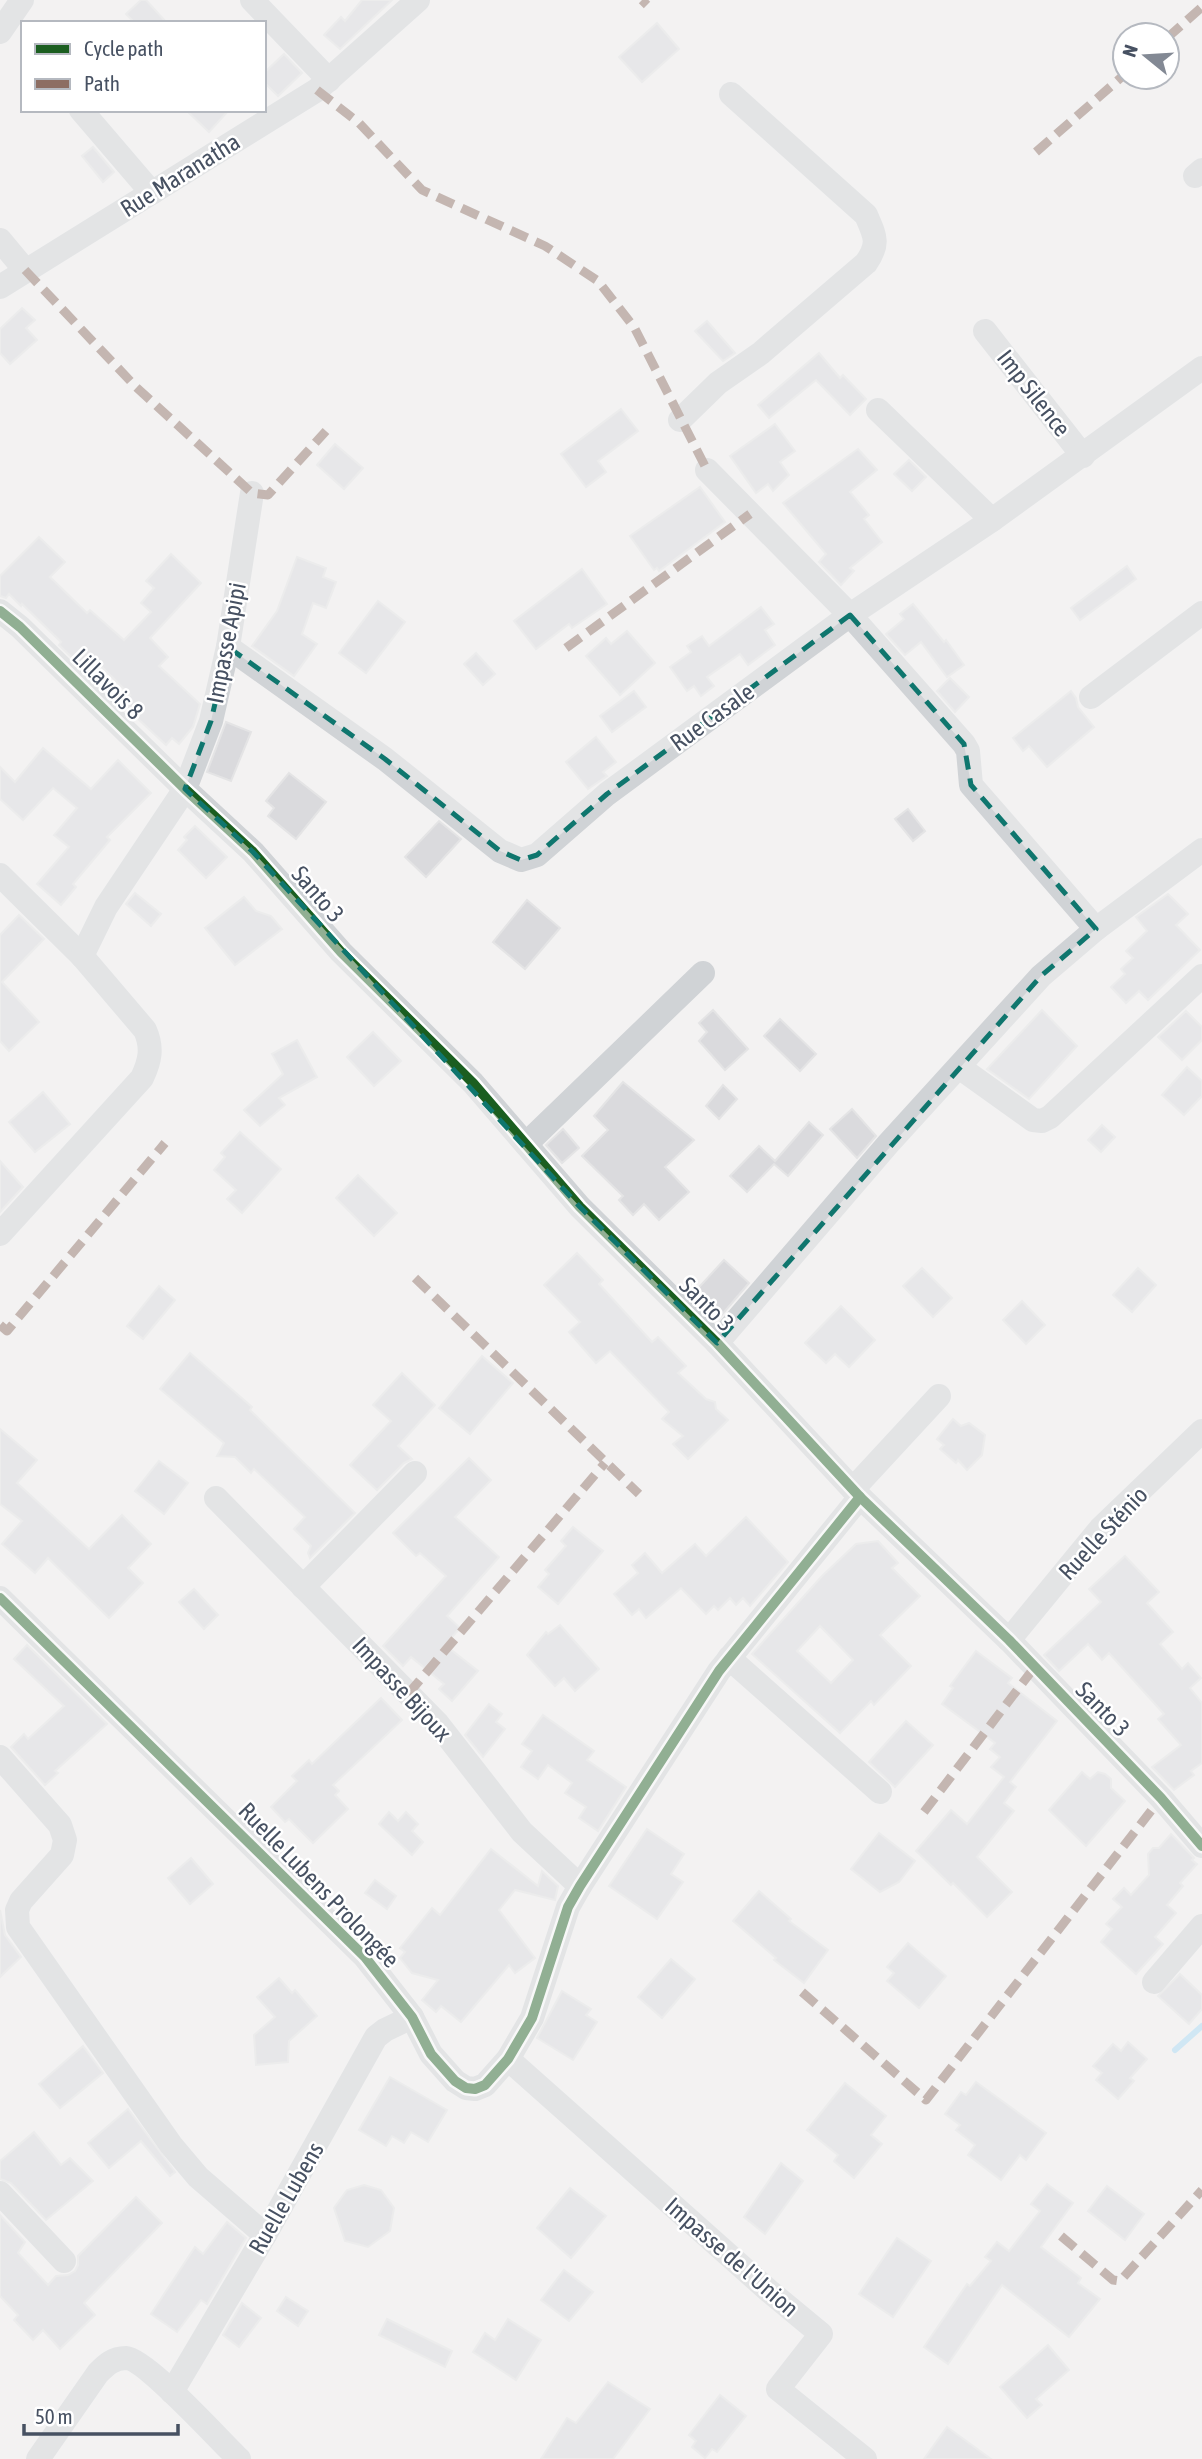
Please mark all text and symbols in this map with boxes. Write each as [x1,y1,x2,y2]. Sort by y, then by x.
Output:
legend [21,21,266,112]
north arrow [1111,21,1181,91]
text: Cycle path [84,36,163,60]
text: N [1118,42,1142,59]
text: Path [84,71,120,95]
street label: Rue Maranatha [115,128,245,222]
street label: Imp Silence [992,344,1076,442]
street label: Impasse Apipi [201,580,251,706]
street label: Lillavois 8 [67,643,149,725]
street label: Rue Casale [665,678,759,756]
street label: Santo 3 [286,860,350,928]
street label: Santo 3 [674,1271,740,1337]
street label: Ruelle Sténio [1053,1481,1153,1585]
street label: Impasse Bijoux [347,1632,457,1747]
street label: Santo 3 [1071,1676,1135,1742]
street label: Ruelle Lubens Prolongée [233,1797,405,1973]
street label: Ruelle Lubens [243,2137,329,2259]
street label: Impasse de l'Union [660,2192,804,2322]
scale bar [24,2392,178,2436]
text: 50 m [35,2404,73,2428]

